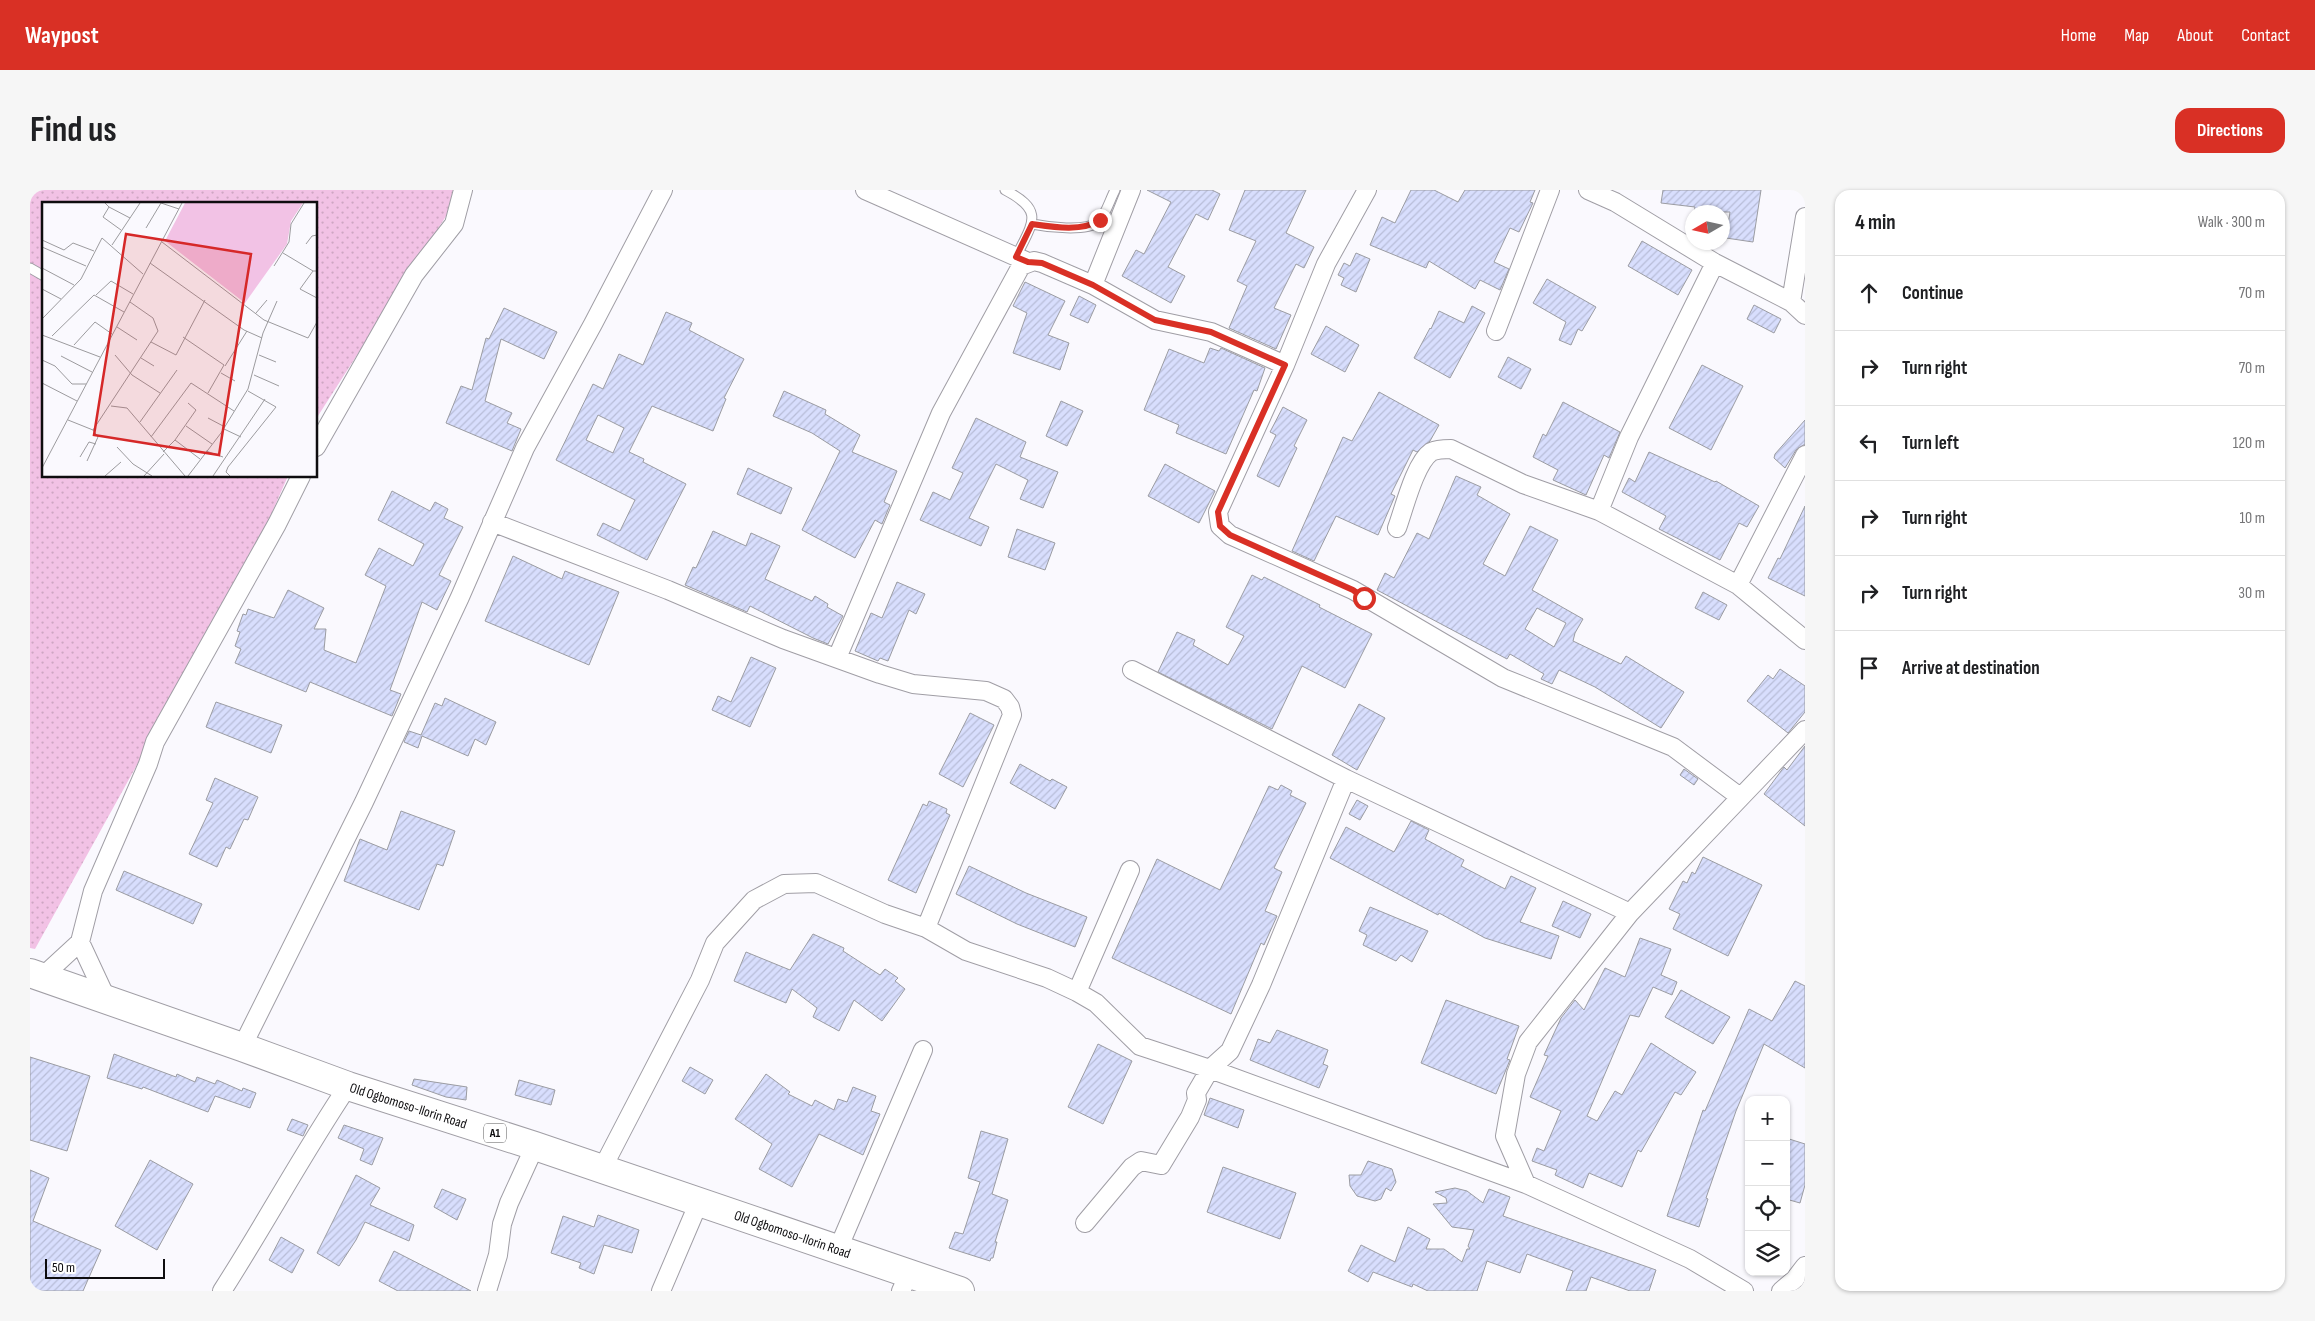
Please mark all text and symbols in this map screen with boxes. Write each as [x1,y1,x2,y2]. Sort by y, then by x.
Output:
text: Waypost [25,21,99,50]
text: Home [2061,25,2096,46]
text: Map [2124,25,2149,46]
text: About [2177,25,2213,46]
text: Contact [2241,25,2290,46]
button: Directions [2175,108,2285,153]
text: Find us [30,109,117,152]
inset map [42,202,318,478]
north arrow [1685,205,1730,250]
route end [1089,209,1112,232]
text: 4 min [1855,210,1896,235]
text: Walk · 300 m [2198,213,2265,232]
icon: ahead [1855,279,1883,307]
text: Continue [1902,282,1963,305]
text: 70 m [2239,284,2265,303]
icon: right [1855,354,1883,382]
text: Turn right [1902,357,1967,380]
text: 70 m [2239,359,2265,378]
icon: left [1855,429,1883,457]
text: Turn left [1902,432,1959,455]
text: 120 m [2233,434,2265,453]
icon: right [1855,504,1883,532]
text: Turn right [1902,507,1967,530]
text: 10 m [2239,509,2265,528]
icon: right [1855,579,1883,607]
text: Turn right [1902,582,1967,605]
text: 30 m [2238,584,2265,603]
route start [1353,587,1376,610]
icon: arrive [1855,654,1883,682]
text: Arrive at destination [1902,657,2040,680]
street label: Old Ogbomoso-Ilorin Road [348,1079,469,1132]
map controls [1745,1096,1790,1276]
button: + [1745,1096,1790,1141]
road number: A1 [484,1124,506,1142]
button: − [1745,1141,1790,1186]
button: locate [1745,1186,1790,1231]
street label: Old Ogbomoso-Ilorin Road [732,1206,853,1262]
button: layers [1745,1231,1790,1276]
scale bar [45,1256,165,1279]
text: 50 m [52,1259,75,1276]

